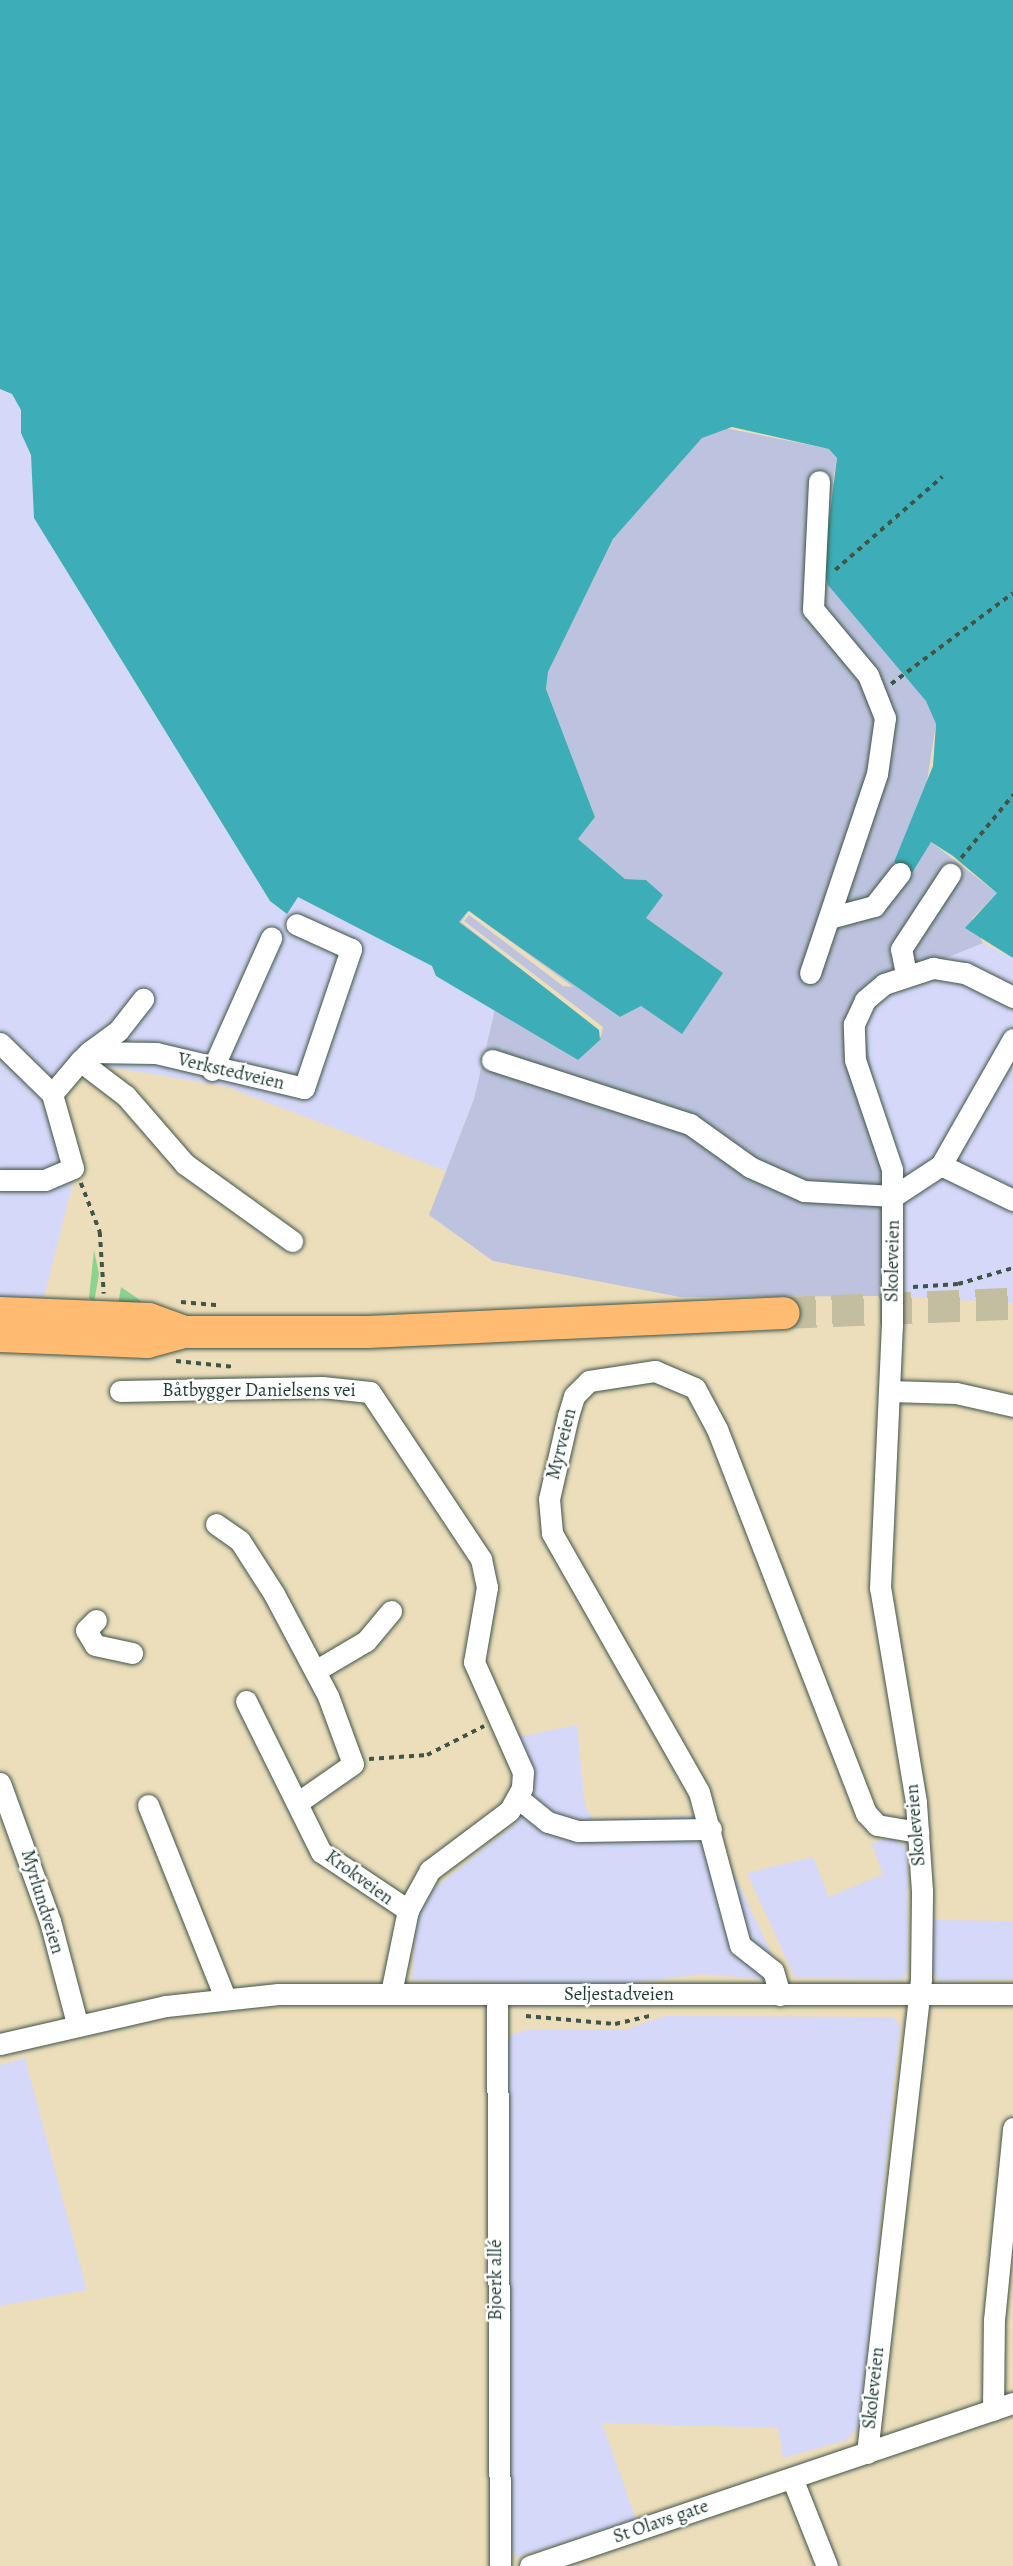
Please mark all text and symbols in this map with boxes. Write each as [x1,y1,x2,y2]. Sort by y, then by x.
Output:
street label: Verkstedveien [175,1049,287,1095]
street label: Skoleveien [881,1220,905,1302]
street label: Båtbygger Danielsens vei [162,1380,356,1402]
street label: Myrveien [542,1406,582,1482]
street label: Skoleveien [901,1783,931,1867]
street label: Krokveien [320,1846,398,1910]
street label: Myrlundveien [15,1847,69,1957]
street label: Seljestadveien [564,1984,674,2006]
street label: Bjoerk allé [485,2239,507,2321]
street label: Skoleveien [858,2346,890,2430]
street label: St Olavs gate [610,2495,712,2549]

